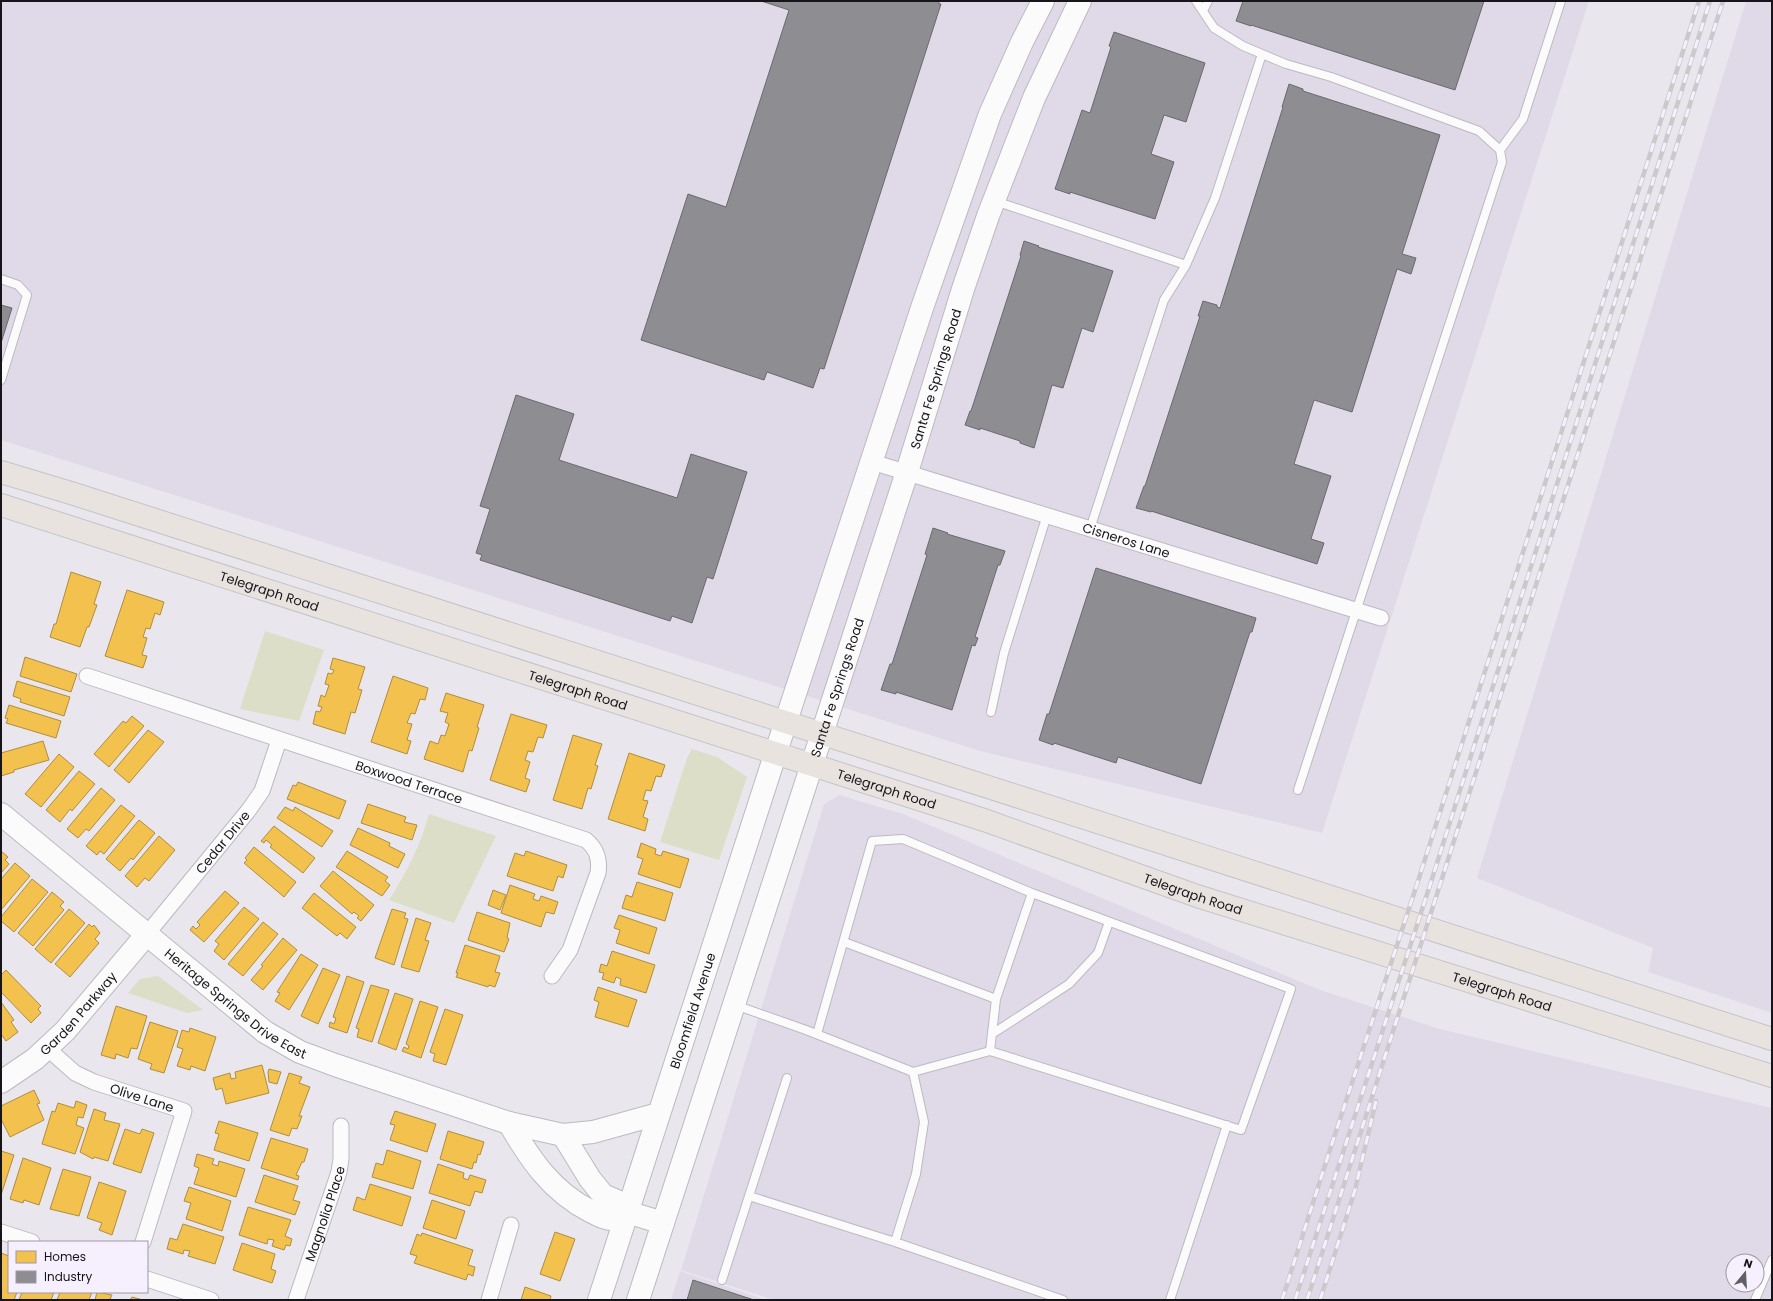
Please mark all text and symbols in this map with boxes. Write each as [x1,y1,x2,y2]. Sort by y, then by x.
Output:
street label: Santa Fe Springs Road [905,306,966,451]
street label: Cisneros Lane [1080,518,1172,562]
street label: Telegraph Road [217,566,322,616]
street label: Santa Fe Springs Road [805,615,869,760]
street label: Telegraph Road [526,665,630,715]
street label: Boxwood Terrace [353,755,465,808]
street label: Telegraph Road [835,764,939,814]
street label: Cedar Drive [191,806,254,878]
street label: Telegraph Road [1141,868,1245,919]
street label: Heritage Springs Drive East [161,944,309,1063]
street label: Bloomfield Avenue [665,950,720,1071]
street label: Garden Parkway [35,967,121,1060]
street label: Telegraph Road [1450,967,1554,1016]
street label: Olive Lane [108,1078,176,1117]
street label: Magnolia Place [300,1165,349,1264]
legend [8,1241,148,1293]
text: Homes [44,1248,86,1265]
north arrow [1725,1253,1765,1293]
text: N [1742,1255,1755,1272]
text: Industry [44,1268,93,1285]

